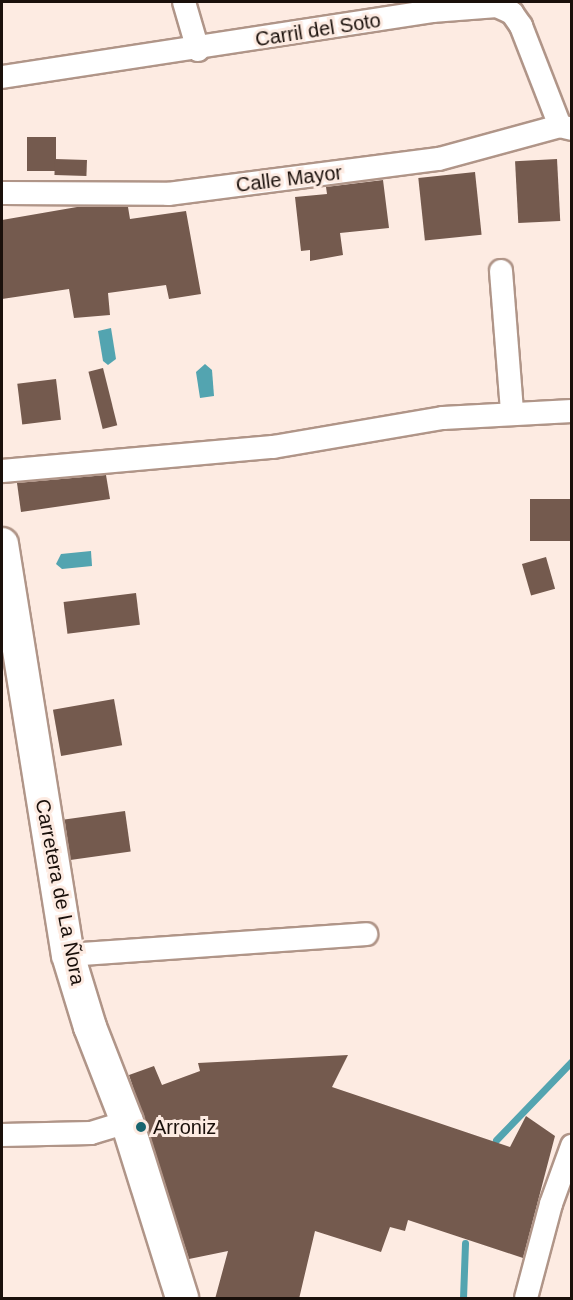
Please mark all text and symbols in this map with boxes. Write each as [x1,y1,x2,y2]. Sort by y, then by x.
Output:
street label: Carril del Soto [254,8,382,52]
street label: Calle Mayor [235,161,343,197]
street label: Carretera de La Ñora [30,797,90,987]
place label: Arroniz [153,1115,216,1139]
marker: Arroniz [134,1120,148,1134]

